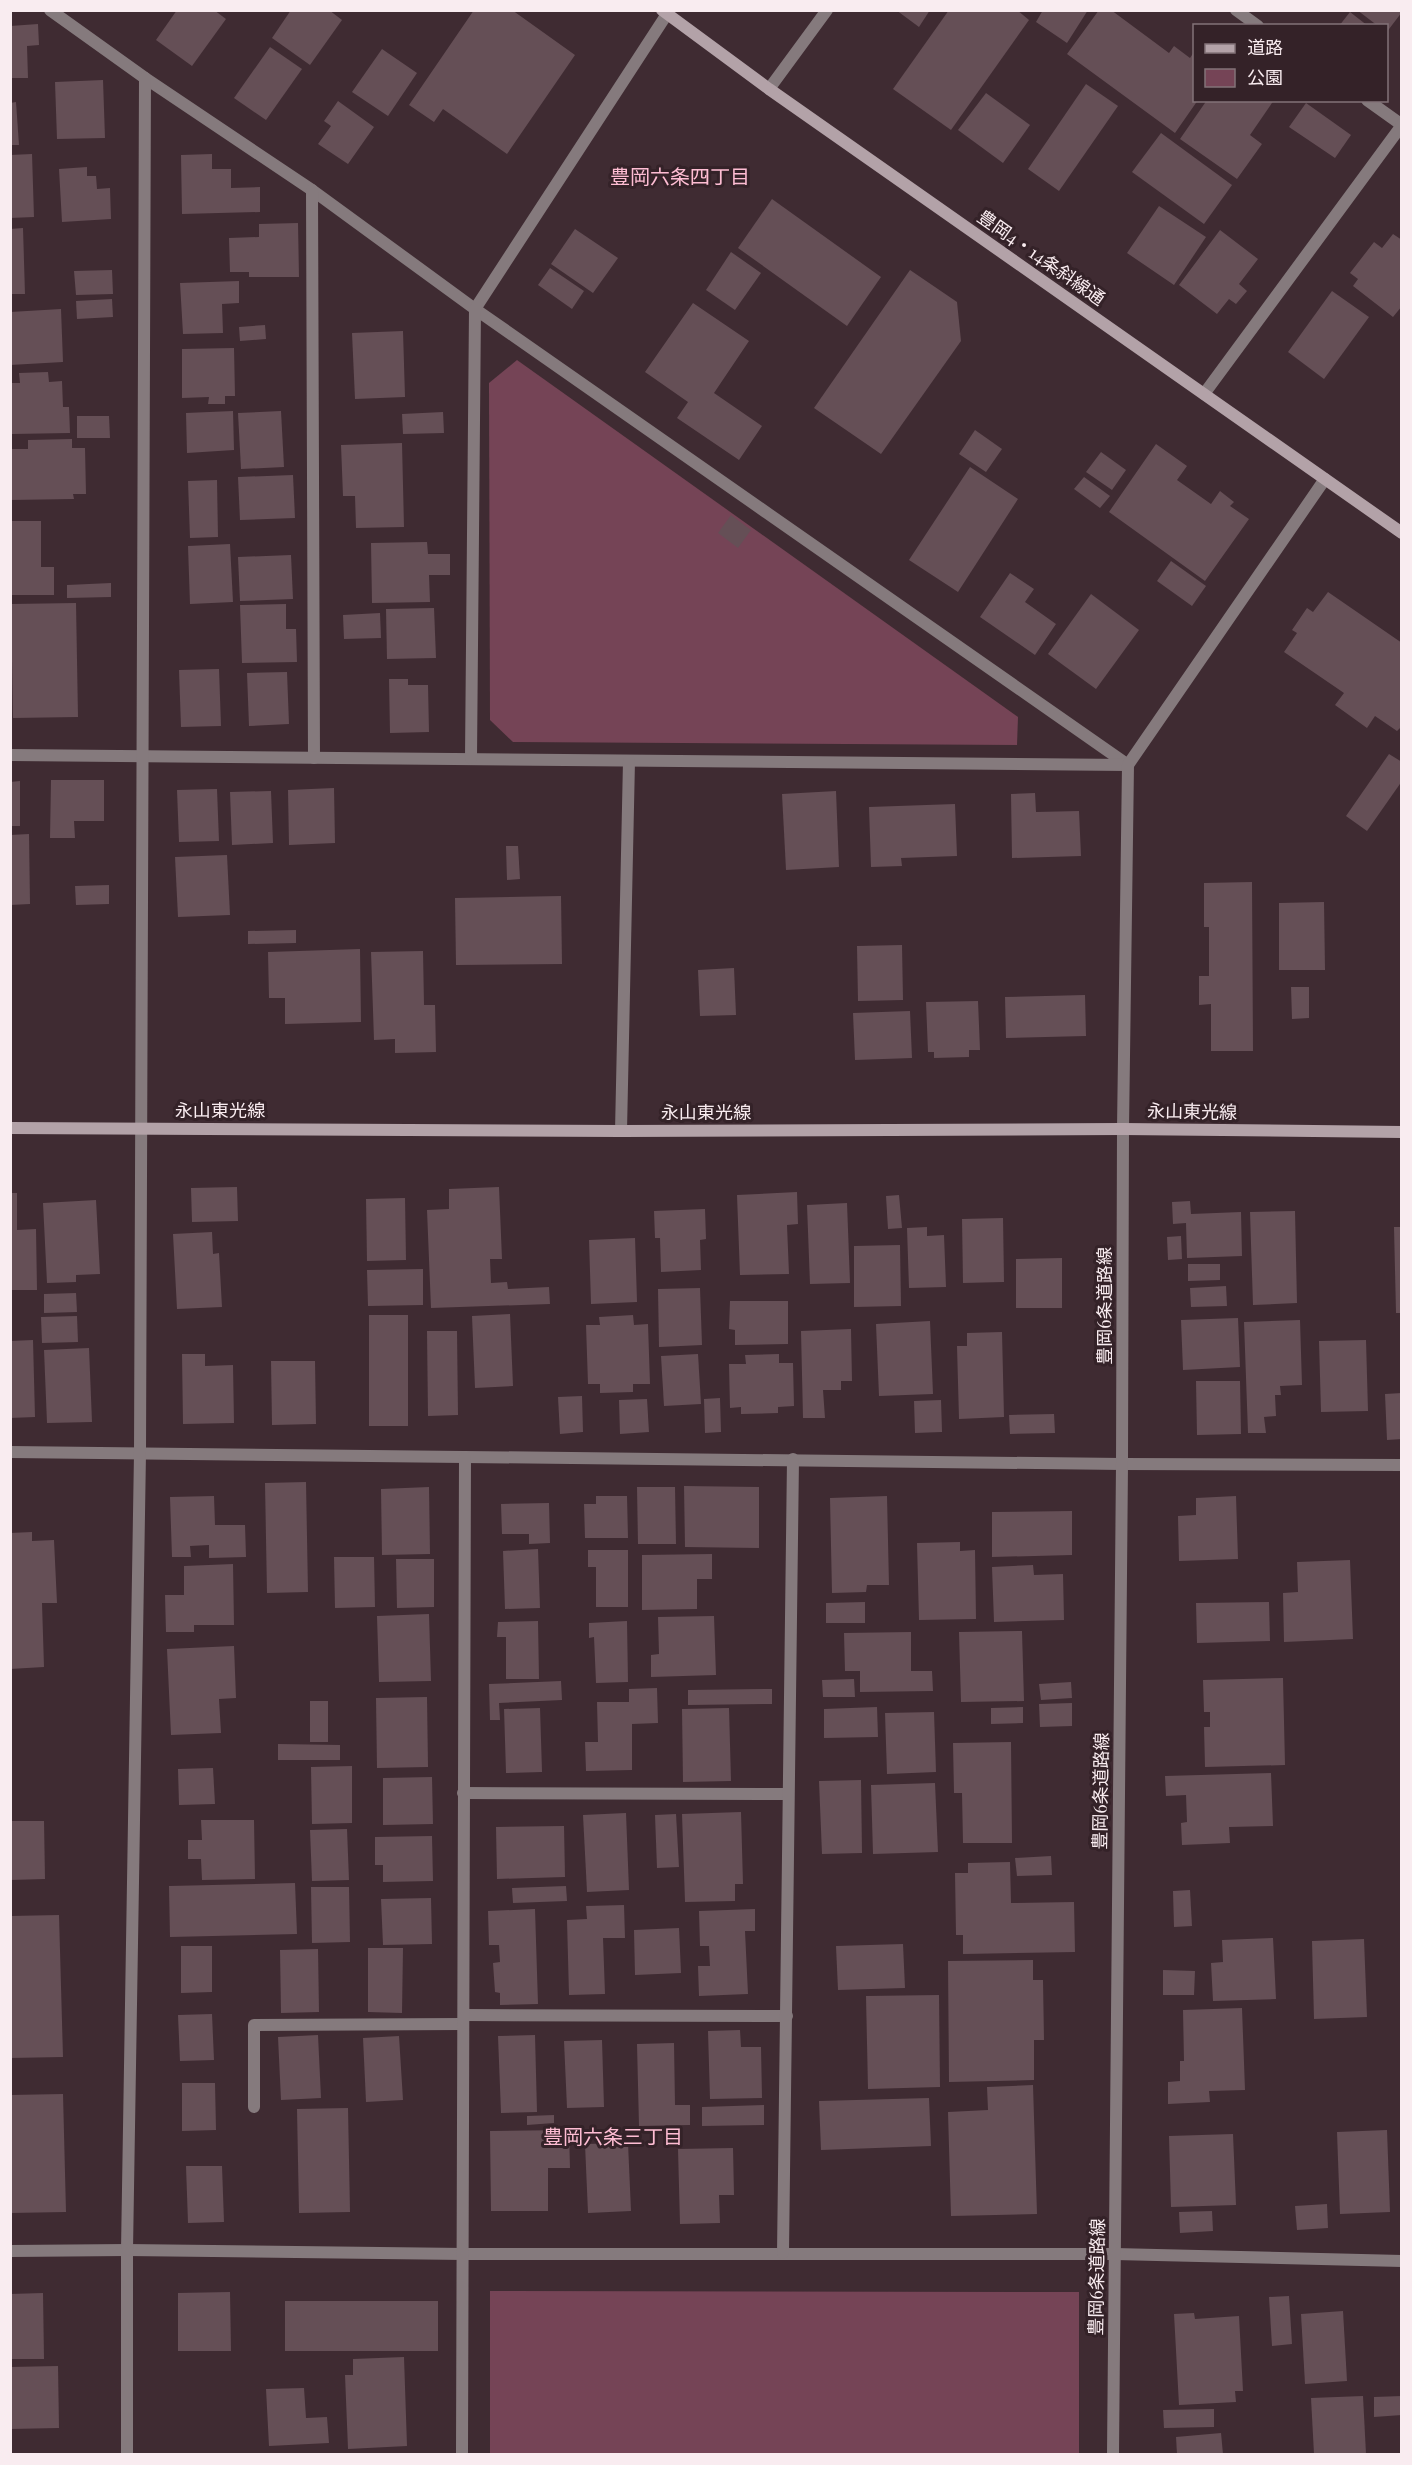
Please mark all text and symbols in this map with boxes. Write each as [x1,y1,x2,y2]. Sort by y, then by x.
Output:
legend [1193,24,1388,102]
text: 道路 [1247,35,1283,59]
text: 公園 [1247,65,1283,89]
district label: 豊岡六条四丁目 [610,162,750,189]
street label: 豊岡4・14条斜線通 [973,204,1110,310]
street label: 永山東光線 [175,1098,265,1122]
street label: 永山東光線 [1147,1098,1237,1124]
street label: 永山東光線 [661,1100,751,1124]
street label: 豊岡6条道路線 [1092,1247,1116,1365]
street label: 豊岡6条道路線 [1087,1732,1113,1850]
district label: 豊岡六条三丁目 [543,2122,683,2149]
street label: 豊岡6条道路線 [1083,2218,1109,2336]

